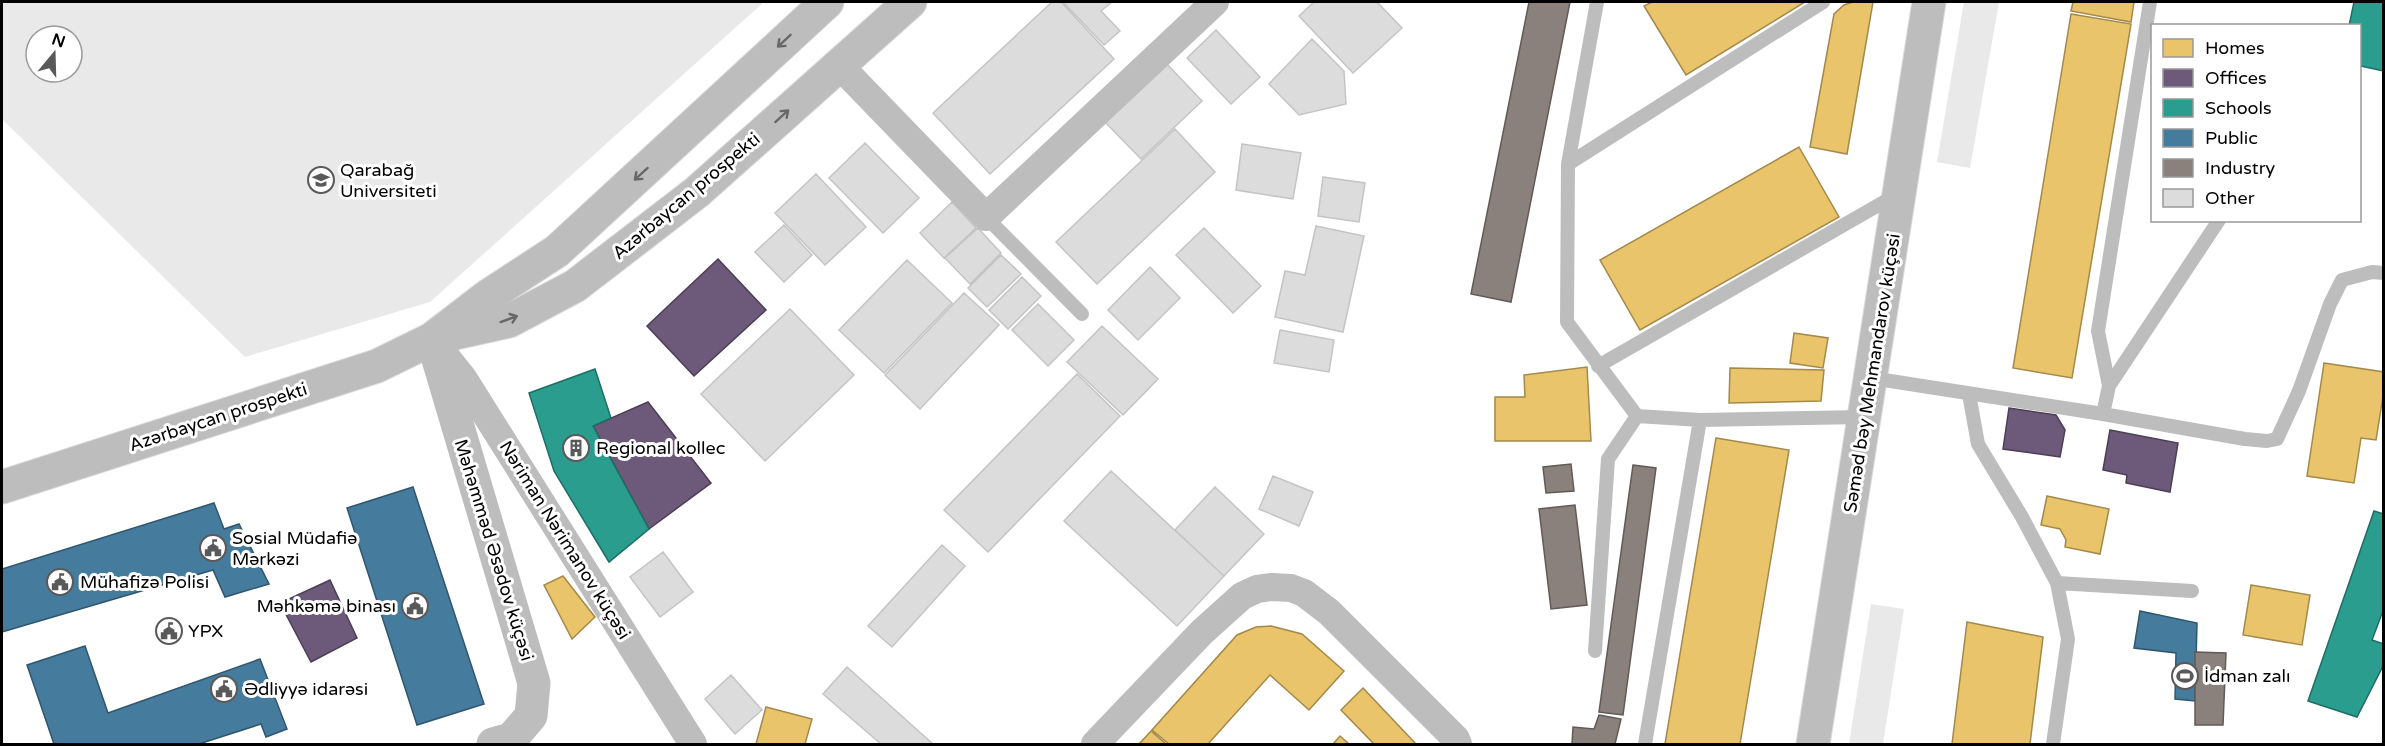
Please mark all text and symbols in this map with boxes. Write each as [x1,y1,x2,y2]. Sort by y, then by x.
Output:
north arrow [24,24,84,84]
legend [2151,24,2361,222]
text: N [49,29,68,52]
one-way arrow [777,34,792,49]
text: Homes [2205,37,2265,59]
text: Offices [2205,67,2267,89]
text: Schools [2205,97,2272,119]
one-way arrow [774,109,789,123]
text: Public [2205,127,2258,149]
street label: Azərbaycan prospekti [608,128,764,264]
text: Industry [2205,157,2276,179]
place label: Qarabağ Universiteti [340,159,437,202]
school or university icon: Qarabağ Universiteti [306,165,336,195]
one-way arrow [634,167,649,181]
text: Other [2205,187,2255,209]
street label: Səməd bəy Mehmandarov küçəsi [1839,232,1905,514]
one-way arrow [499,313,518,324]
street label: Azərbaycan prospekti [126,378,310,456]
building icon: Regional kollec [561,433,591,463]
street label: Məhəmməd Əsədov küçəsi [450,436,538,664]
street label: Nəriman Nərimanov küçəsi [495,437,635,643]
place label: Regional kollec [596,437,725,459]
place label: Sosial Müdafiə Mərkəzi [232,527,357,570]
public building icon: Sosial Müdafiə Mərkəzi [198,533,228,563]
public building icon: Mühafizə Polisi [45,567,75,597]
place label: Mühafizə Polisi [80,571,209,593]
public building icon: Məhkəmə binası [400,591,430,621]
place label: Məhkəmə binası [256,595,396,617]
public building icon: YPX [154,616,184,646]
place label: YPX [188,620,223,642]
sports icon: İdman zalı [2170,661,2200,691]
place label: İdman zalı [2204,665,2291,687]
public building icon: Ədliyyə idarəsi [209,674,239,704]
place label: Ədliyyə idarəsi [244,678,368,700]

